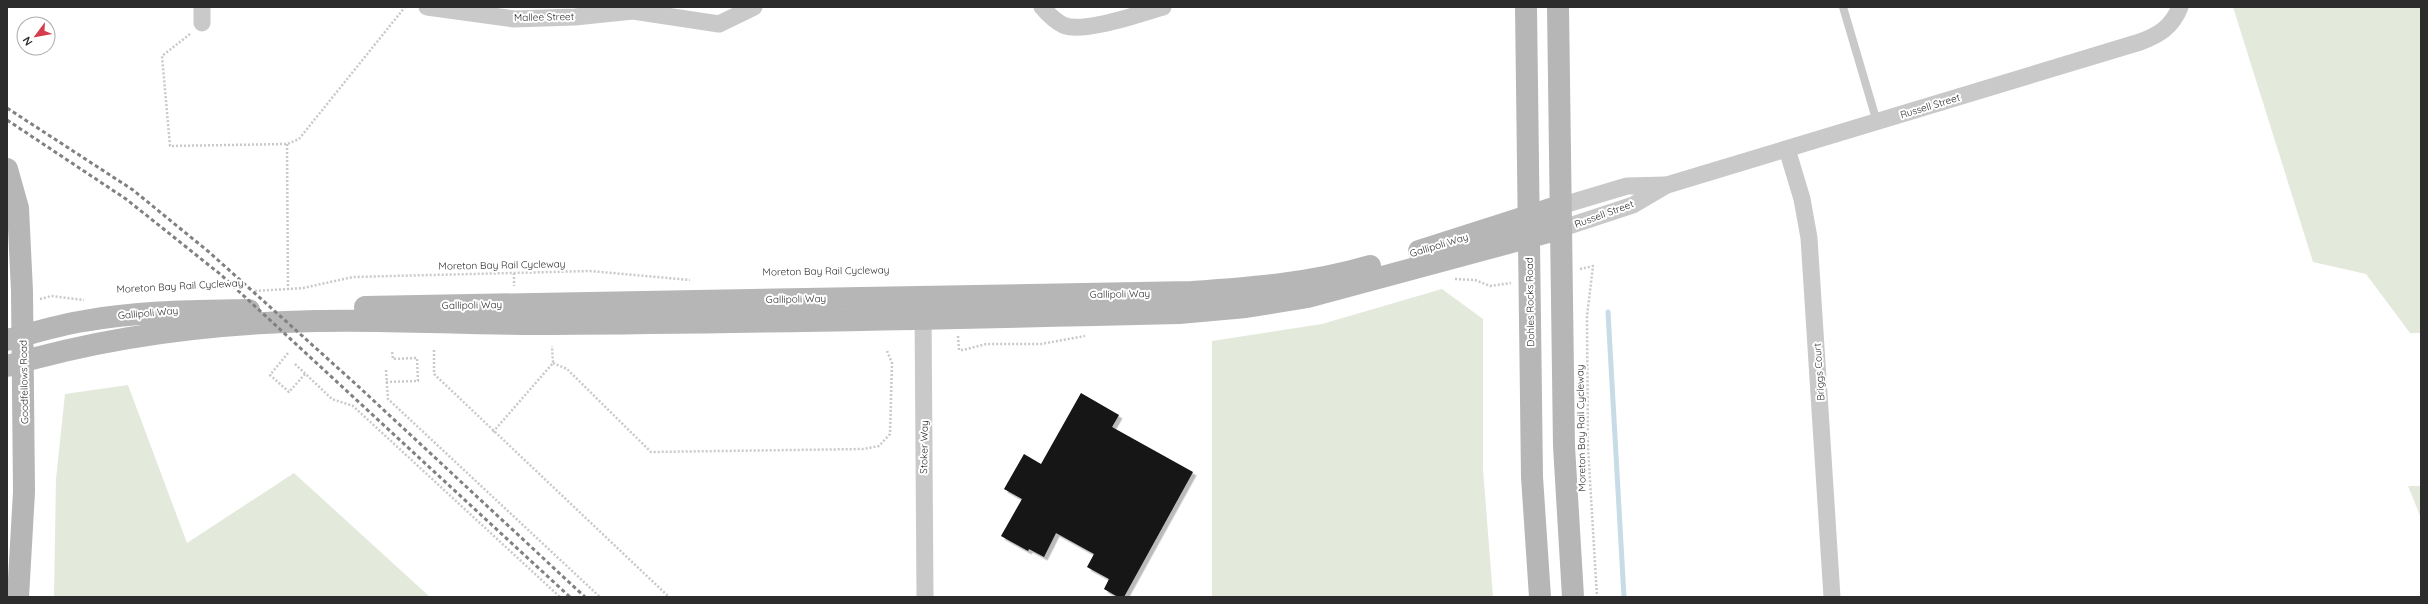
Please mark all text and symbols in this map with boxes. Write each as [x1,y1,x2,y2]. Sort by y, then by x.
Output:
street label: Mallee Street [514,10,575,24]
north arrow [16,16,56,56]
text: N [19,34,36,48]
street label: Russell Street [1898,91,1962,121]
street label: Russell Street [1573,197,1636,231]
street label: Gallipoli Way [1408,230,1470,260]
street label: Moreton Bay Rail Cycleway [438,257,566,273]
street label: Dohles Rocks Road [1523,257,1537,347]
street label: Moreton Bay Rail Cycleway [762,263,890,279]
street label: Moreton Bay Rail Cycleway [116,276,244,296]
street label: Gallipoli Way [1090,287,1150,301]
street label: Gallipoli Way [766,292,826,306]
street label: Gallipoli Way [442,298,502,312]
street label: Gallipoli Way [117,304,179,322]
street label: Goodfellows Road [17,340,31,424]
street label: Briggs Court [1810,342,1828,401]
street label: Moreton Bay Rail Cycleway [1573,364,1589,492]
street label: Stoker Way [917,420,931,474]

